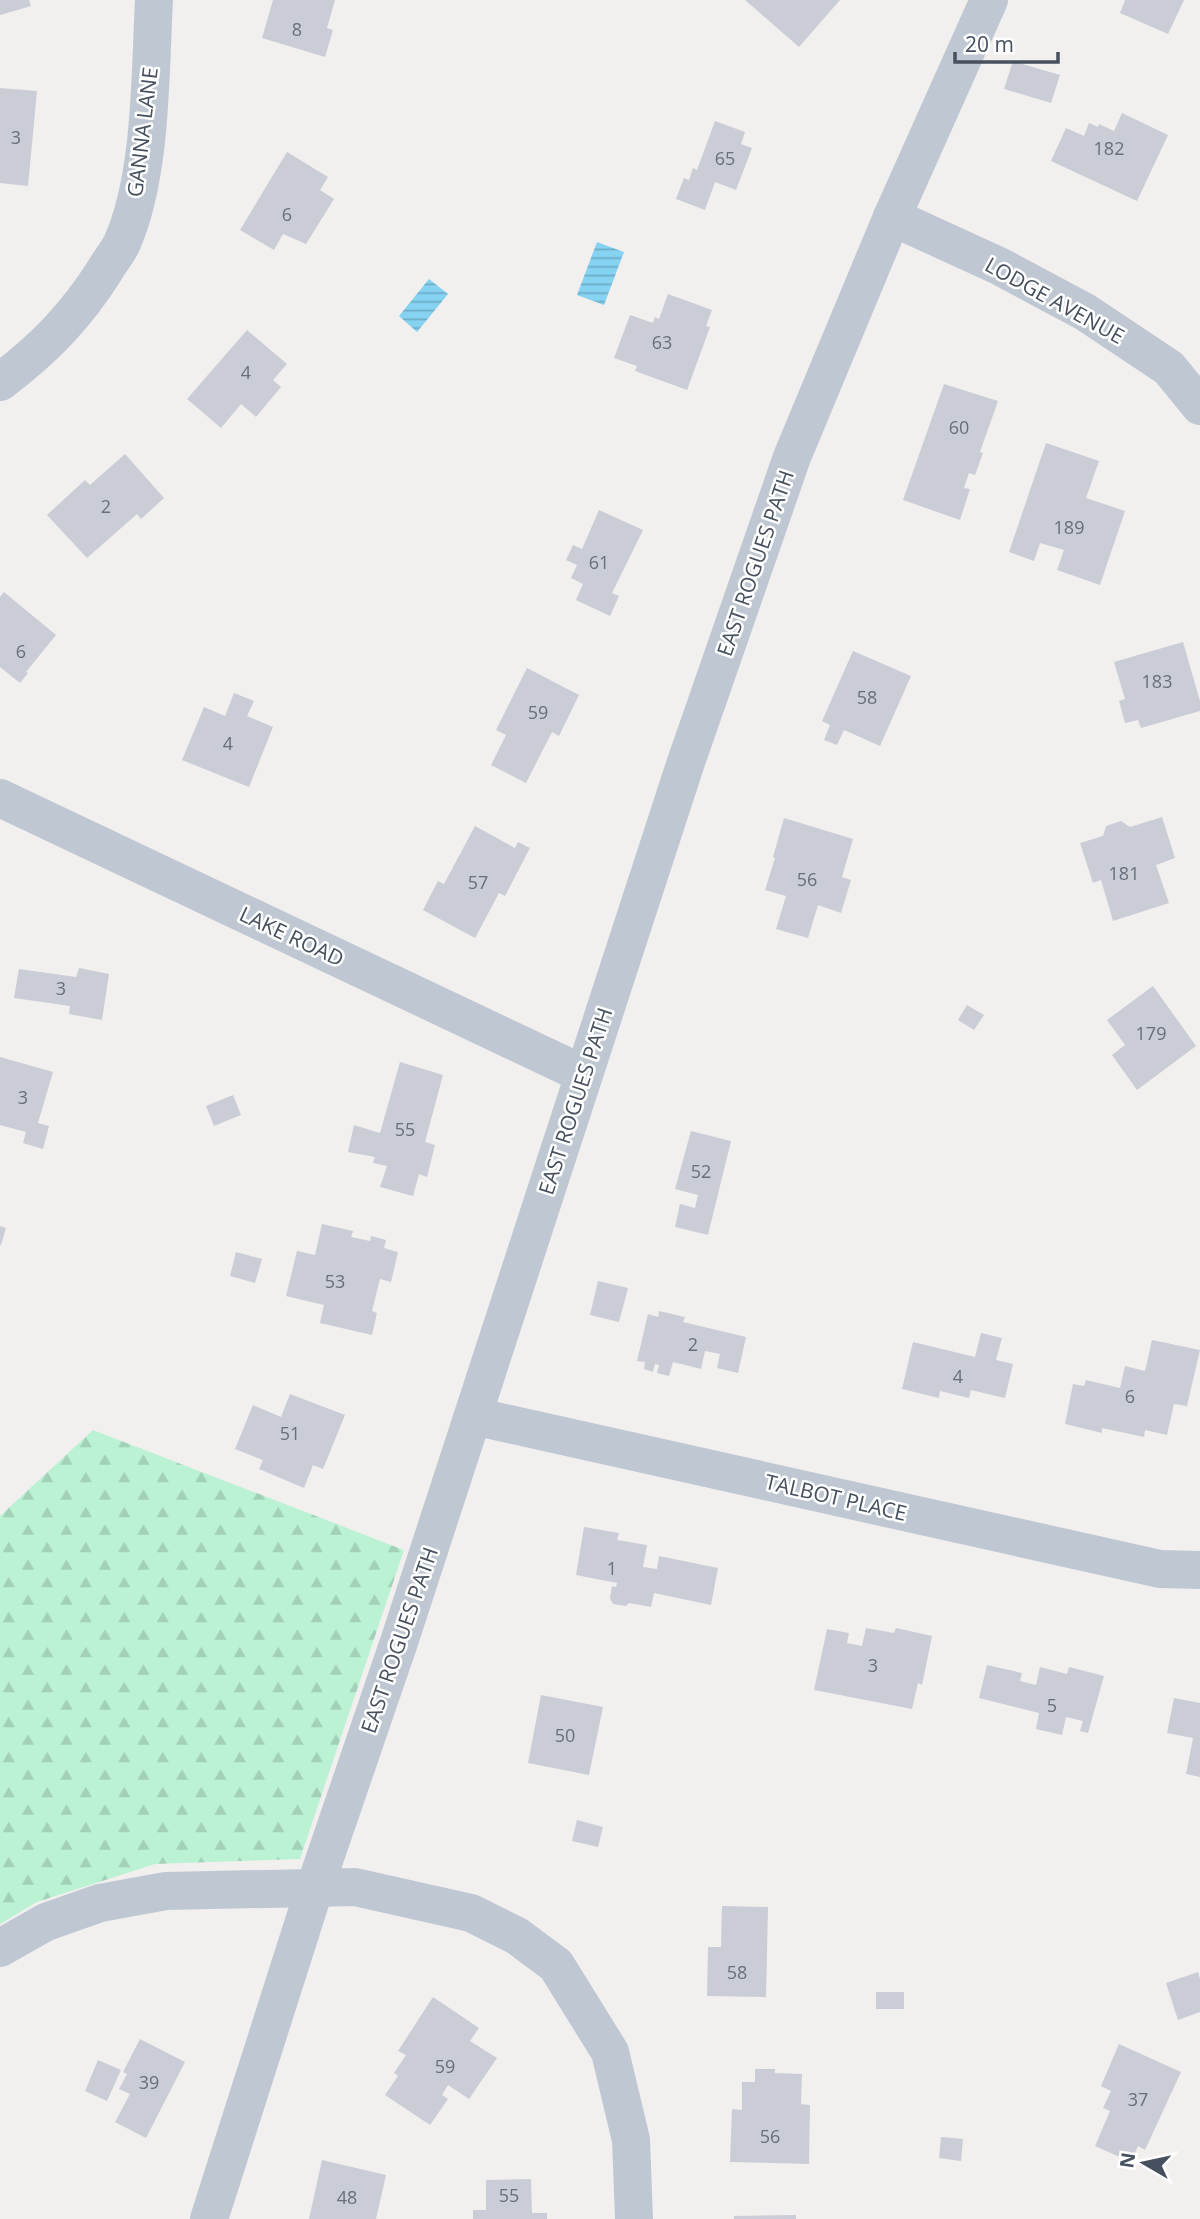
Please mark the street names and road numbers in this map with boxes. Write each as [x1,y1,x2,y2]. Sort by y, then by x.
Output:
street label: GANNA LANE [120,65,164,199]
street label: LODGE AVENUE [980,250,1130,350]
street label: EAST ROGUES PATH [710,466,800,660]
street label: LAKE ROAD [235,900,349,972]
street label: EAST ROGUES PATH [532,1004,618,1198]
street label: TALBOT PLACE [762,1467,910,1527]
street label: EAST ROGUES PATH [354,1543,444,1737]

